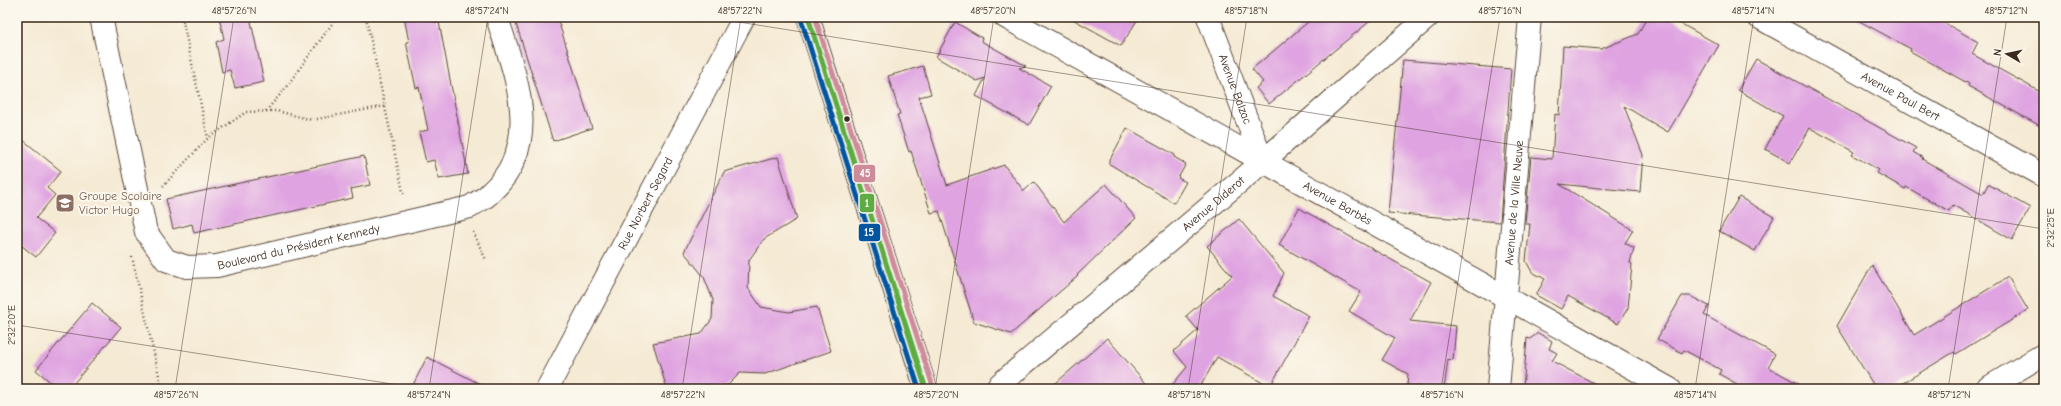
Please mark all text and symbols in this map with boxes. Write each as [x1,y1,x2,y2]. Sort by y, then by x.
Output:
text: 48°57'26"N [212,5,256,17]
text: 48°57'24"N [465,5,509,17]
text: 48°57'22"N [718,5,762,17]
text: 48°57'20"N [970,5,1016,17]
text: 48°57'18"N [1224,5,1268,17]
text: 48°57'16"N [1478,5,1522,17]
text: 48°57'14"N [1732,5,1774,17]
text: 48°57'12"N [1984,5,2028,17]
north arrow [1987,34,2027,74]
text: N [1991,48,2005,57]
street label: Avenue Balzac [1216,52,1255,126]
street label: Avenue Paul Bert [1859,69,1943,124]
unlabelled marker [842,114,852,124]
street label: Avenue de la Ville Neuve [1502,140,1526,266]
street label: Rue Norbert Segard [615,155,676,252]
line badge: 45 [853,164,876,183]
text: 45 [860,167,871,180]
street label: Avenue Diderot [1179,173,1248,234]
street label: Avenue Barbès [1301,178,1374,228]
place label: Groupe Scolaire Victor Hugo [79,189,162,217]
school or university icon: Groupe Scolaire Victor Hugo [54,192,76,214]
line badge: 1 [859,193,875,213]
text: 1 [865,197,869,210]
text: 2°32'25"E [2045,208,2057,248]
street label: Boulevard du Président Kennedy [216,221,382,273]
line badge: 15 [858,223,881,242]
text: 15 [864,226,874,239]
text: 2°32'20"E [6,305,18,345]
text: 48°57'26"N [154,389,198,401]
text: 48°57'24"N [407,389,451,401]
text: 48°57'22"N [661,389,705,401]
text: 48°57'20"N [913,389,959,401]
text: 48°57'18"N [1167,389,1211,401]
text: 48°57'16"N [1420,389,1464,401]
text: 48°57'14"N [1674,389,1716,401]
text: 48°57'12"N [1927,389,1971,401]

